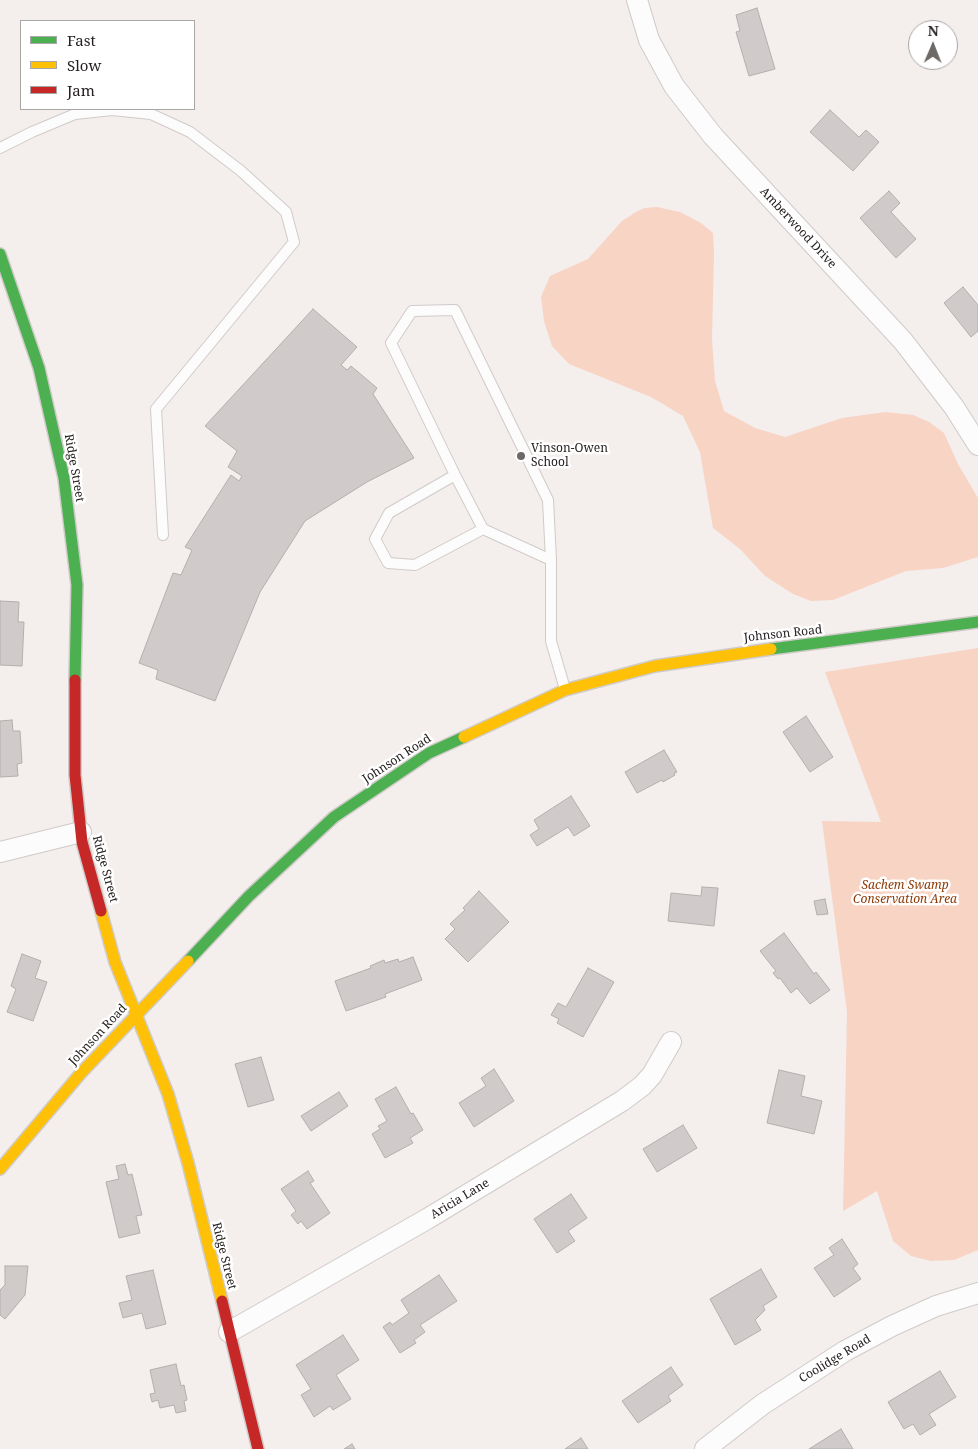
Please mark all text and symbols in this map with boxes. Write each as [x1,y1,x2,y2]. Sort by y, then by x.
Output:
legend [20,20,195,110]
north arrow [908,20,958,70]
text: N [928,21,939,40]
text: Fast [67,30,96,50]
text: Slow [67,55,101,75]
text: Jam [67,80,95,100]
street label: Amberwood Drive [757,185,839,271]
street label: Ridge Street [61,433,87,503]
place label: Vinson-Owen School [531,442,608,470]
marker: Vinson-Owen School [515,450,527,462]
street label: Johnson Road [743,623,823,645]
street label: Johnson Road [360,732,434,786]
street label: Ridge Street [89,834,121,904]
park label: Sachem Swamp Conservation Area [853,879,957,907]
street label: Johnson Road [66,1001,130,1069]
street label: Aricia Lane [428,1176,492,1222]
street label: Ridge Street [209,1221,239,1291]
street label: Coolidge Road [797,1332,873,1386]

